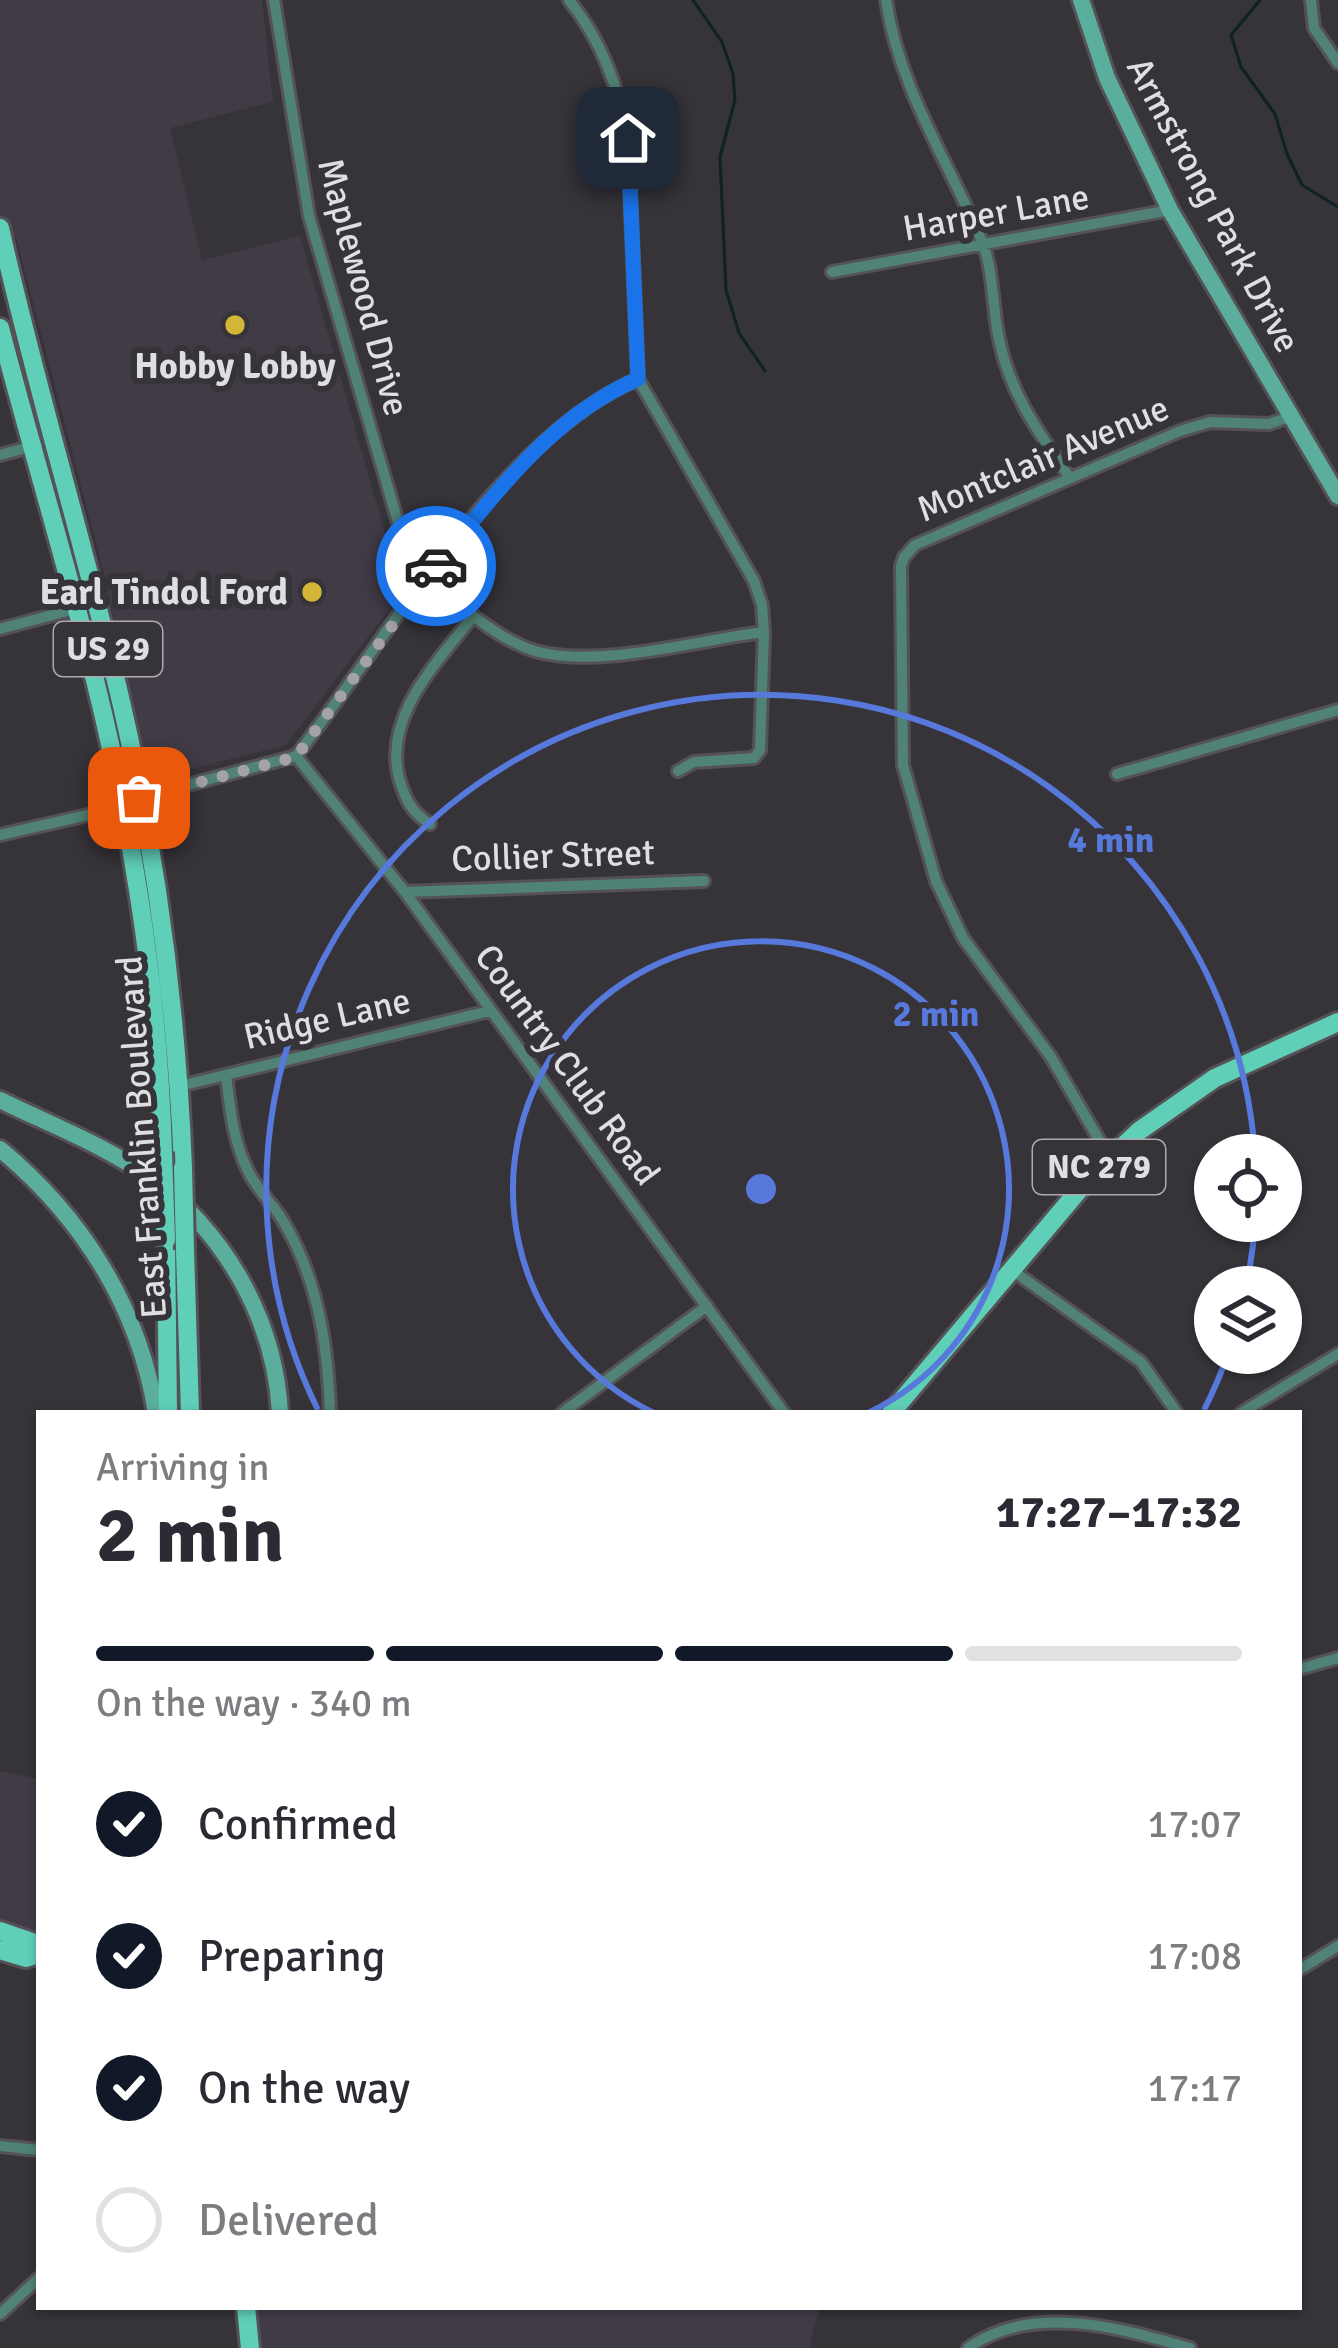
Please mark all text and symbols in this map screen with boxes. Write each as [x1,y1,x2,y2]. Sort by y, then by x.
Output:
street label: Armstrong Park Drive [1116,50,1310,360]
pin [577,87,679,189]
icon: home [595,105,661,171]
street label: Maplewood Drive [307,153,419,421]
street label: Harper Lane [899,174,1093,252]
marker: Hobby Lobby [222,312,248,338]
place label: Hobby Lobby [134,344,336,389]
street label: Montclair Avenue [910,386,1176,532]
courier [376,506,496,626]
icon: car [403,533,469,599]
place label: Earl Tindol Ford [39,570,288,615]
marker: Earl Tindol Ford [299,579,325,605]
road number: US 29 [54,622,162,676]
pin [88,747,190,849]
icon: bag [106,765,172,831]
text: 4 min [1068,818,1154,863]
street label: Collier Street [451,830,655,882]
street label: Country Club Road [465,936,669,1194]
street label: East Franklin Boulevard [107,954,177,1320]
street label: Ridge Lane [239,978,415,1060]
text: 2 min [893,992,979,1037]
map controls [1194,1134,1302,1374]
button: locate [1194,1134,1302,1242]
road number: NC 279 [1033,1140,1165,1194]
centre of rings [740,1168,782,1210]
button: layers [1194,1266,1302,1374]
text: Arriving in [96,1443,270,1491]
text: 17:27–17:32 [996,1485,1242,1540]
text: 2 min [96,1488,284,1584]
text: On the way · 340 m [96,1679,412,1727]
icon: check [96,1791,162,1857]
text: Confirmed [198,1797,398,1852]
text: 17:07 [1147,1800,1242,1848]
icon: check [96,1923,162,1989]
text: Preparing [198,1929,386,1984]
text: 17:08 [1147,1932,1242,1980]
icon: check [96,2055,162,2121]
text: On the way [198,2061,410,2116]
text: 17:17 [1147,2064,1242,2112]
text: Delivered [198,2193,379,2248]

